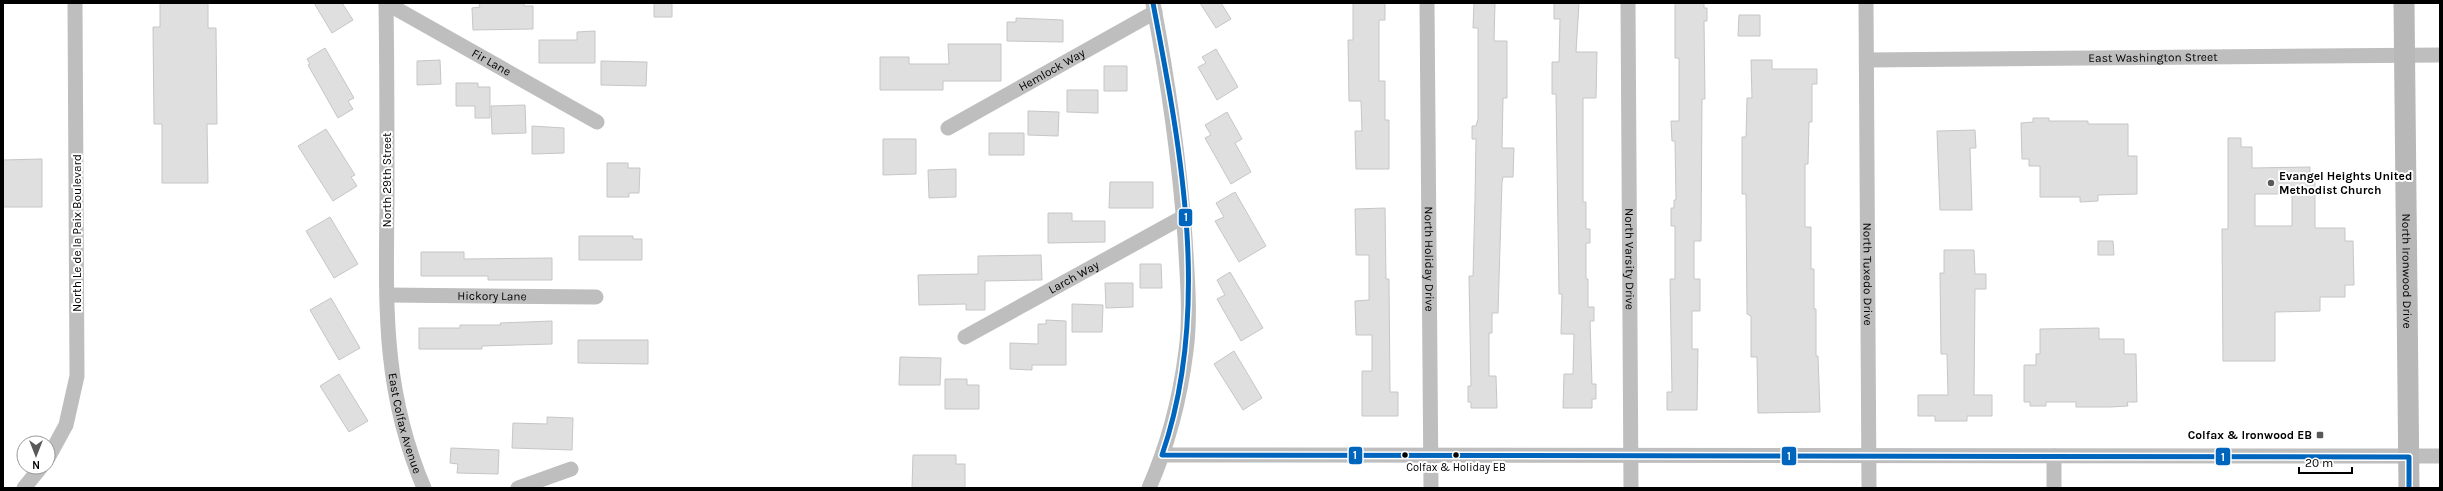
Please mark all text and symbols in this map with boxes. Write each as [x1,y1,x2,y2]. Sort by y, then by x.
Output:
street label: Hemlock Way [1016,45,1088,94]
street label: Fir Lane [469,46,513,79]
street label: East Washington Street [2088,50,2218,65]
street label: North 29th Street [380,132,394,228]
street label: North Le de la Paix Boulevard [70,154,84,312]
place label: Evangel Heights United Methodist Church [2279,169,2412,197]
marker: Evangel Heights United Methodist Church [2266,178,2276,188]
street label: North Holiday Drive [1422,206,1437,312]
line badge: 1 [1178,208,1193,227]
street label: North Varsity Drive [1622,208,1637,310]
text: 1 [1184,211,1188,224]
street label: North Ironwood Drive [2399,213,2414,329]
street label: North Tuxedo Drive [1860,222,1875,326]
street label: Larch Way [1046,258,1102,297]
street label: Hickory Lane [457,289,527,303]
street label: East Colfax Avenue [385,372,425,476]
place label: Colfax & Ironwood EB [2188,428,2312,442]
marker: Colfax & Ironwood EB [2315,430,2325,440]
north arrow [16,435,56,475]
line badge: 1 [1348,446,1363,465]
line badge: 1 [1781,446,1797,466]
line badge: 1 [2215,447,2231,466]
text: 1 [1353,449,1357,462]
scale bar [2299,449,2352,475]
unlabelled marker [1400,450,1410,460]
marker: Colfax & Holiday EB [1451,450,1461,460]
text: 1 [1787,450,1791,463]
text: 1 [2221,451,2225,464]
text: 20 m [2305,456,2333,470]
text: N [32,458,40,471]
place label: Colfax & Holiday EB [1406,461,1506,474]

